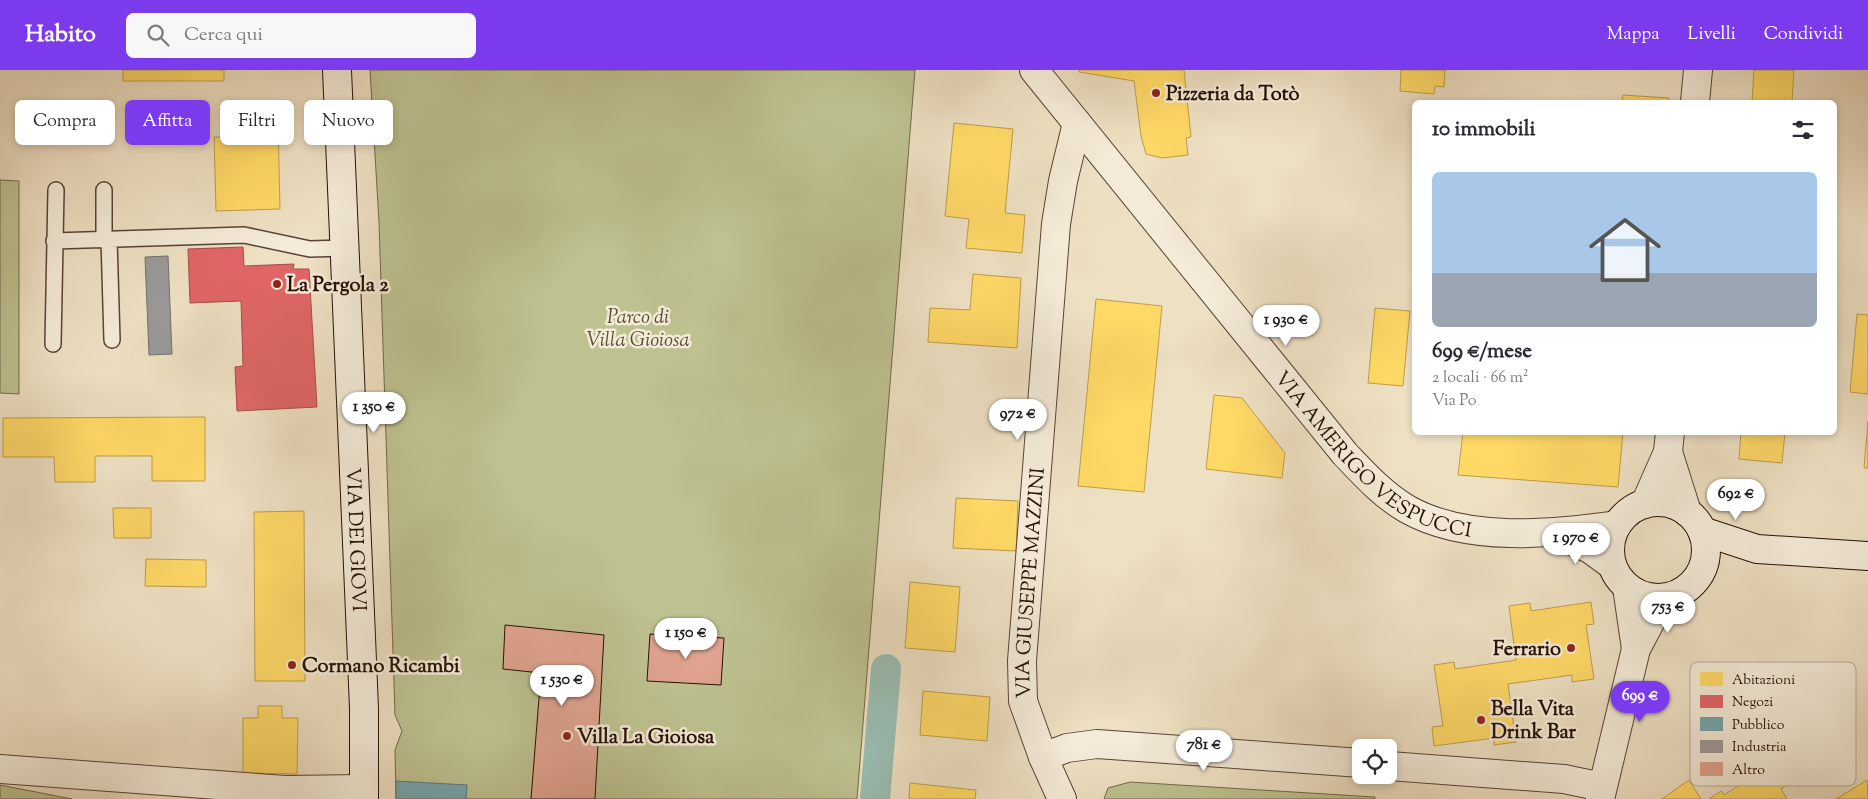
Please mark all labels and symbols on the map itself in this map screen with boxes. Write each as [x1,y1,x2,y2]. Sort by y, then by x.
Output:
place label: Pizzeria da Totò [1166,81,1300,110]
marker: Pizzeria da Totò [1150,87,1162,99]
place label: La Pergola 2 [287,272,389,301]
marker: La Pergola 2 [271,278,283,290]
park label: Parco di Villa Gioiosa [586,304,690,356]
pin: 1 930 € [1240,304,1332,347]
street label: VIA AMERIGO VESPUCCI [1267,366,1474,547]
pin: 1 350 € [328,392,420,434]
pin: 972 € [983,398,1053,441]
street label: VIA GIUSEPPE MAZZINI [1010,466,1054,699]
street label: VIA DEI GIOVI [337,467,372,613]
pin: 692 € [1701,478,1771,521]
pin: 1 970 € [1530,522,1622,565]
pin: 753 € [1633,592,1703,634]
pin: 1 150 € [640,618,732,660]
place label: Ferrario [1493,636,1561,665]
marker: Ferrario [1565,642,1577,654]
place label: Cormano Ricambi [302,653,460,682]
marker: Cormano Ricambi [286,659,298,671]
legend [1690,662,1856,786]
pin: 1 530 € [516,664,608,707]
text: Abitazioni [1732,671,1795,691]
pin: 699 € [1605,680,1675,723]
text: Negozi [1732,693,1773,713]
place label: Bella Vita Drink Bar [1491,696,1577,748]
marker: Bella Vita Drink Bar [1475,714,1487,726]
text: Pubblico [1732,716,1785,736]
place label: Villa La Gioiosa [577,724,715,753]
marker: Villa La Gioiosa [561,730,573,742]
pin: 781 € [1169,730,1239,772]
text: Industria [1732,738,1787,758]
text: Altro [1732,761,1765,781]

